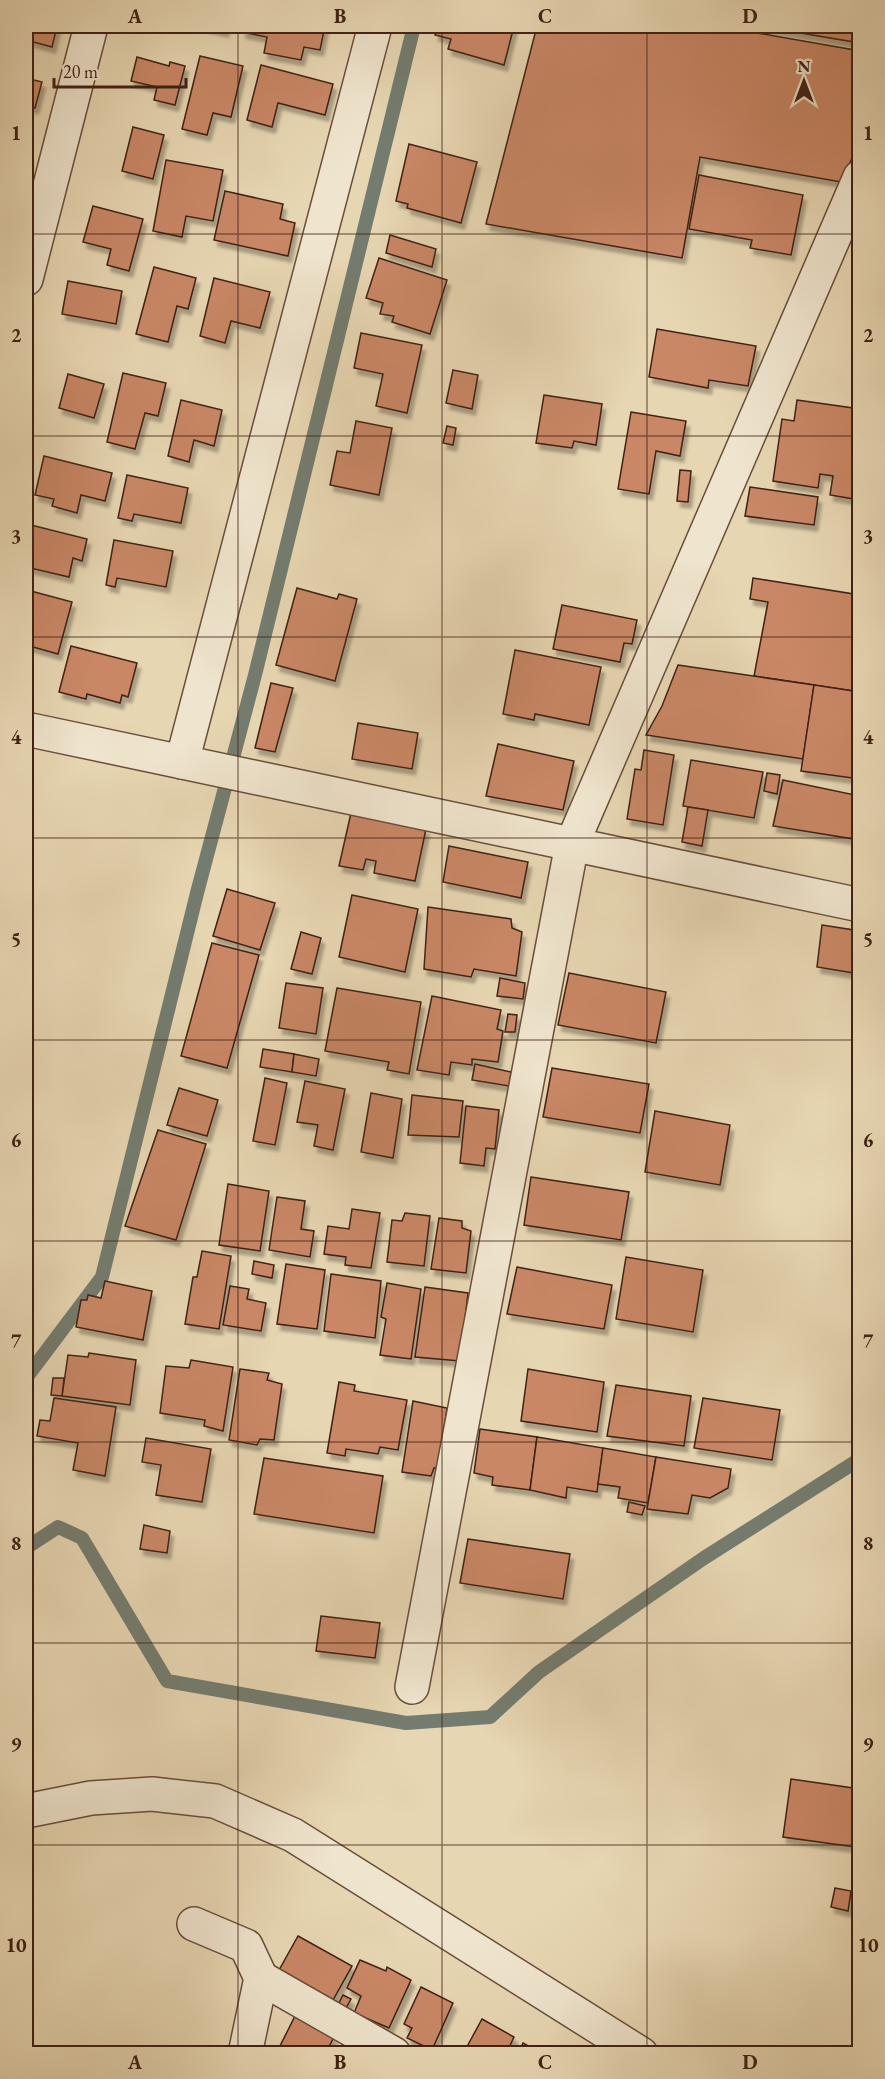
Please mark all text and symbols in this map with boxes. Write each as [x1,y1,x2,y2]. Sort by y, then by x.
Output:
text: A [127,3,143,29]
text: B [334,3,346,29]
text: C [538,3,552,29]
text: D [742,3,758,29]
scale bar [54,51,186,89]
north arrow [774,51,834,111]
text: N [798,56,811,77]
text: 20 m [63,60,98,83]
text: 1 [11,120,21,146]
text: 1 [863,120,873,146]
text: 2 [11,322,22,348]
text: 2 [863,322,874,348]
text: 3 [11,523,21,549]
text: 3 [863,523,873,549]
text: 4 [11,724,22,750]
text: 4 [863,724,874,750]
text: 5 [11,926,21,952]
text: 5 [863,926,873,952]
text: 6 [11,1127,22,1153]
text: 6 [863,1127,874,1153]
text: 7 [11,1328,22,1354]
text: 7 [863,1328,874,1354]
text: 8 [11,1530,21,1556]
text: 8 [863,1530,873,1556]
text: 9 [11,1731,22,1757]
text: 9 [863,1731,874,1757]
text: 10 [5,1932,27,1958]
text: 10 [857,1932,879,1958]
text: A [127,2049,143,2075]
text: B [334,2049,346,2075]
text: C [538,2049,552,2075]
text: D [742,2049,758,2075]

